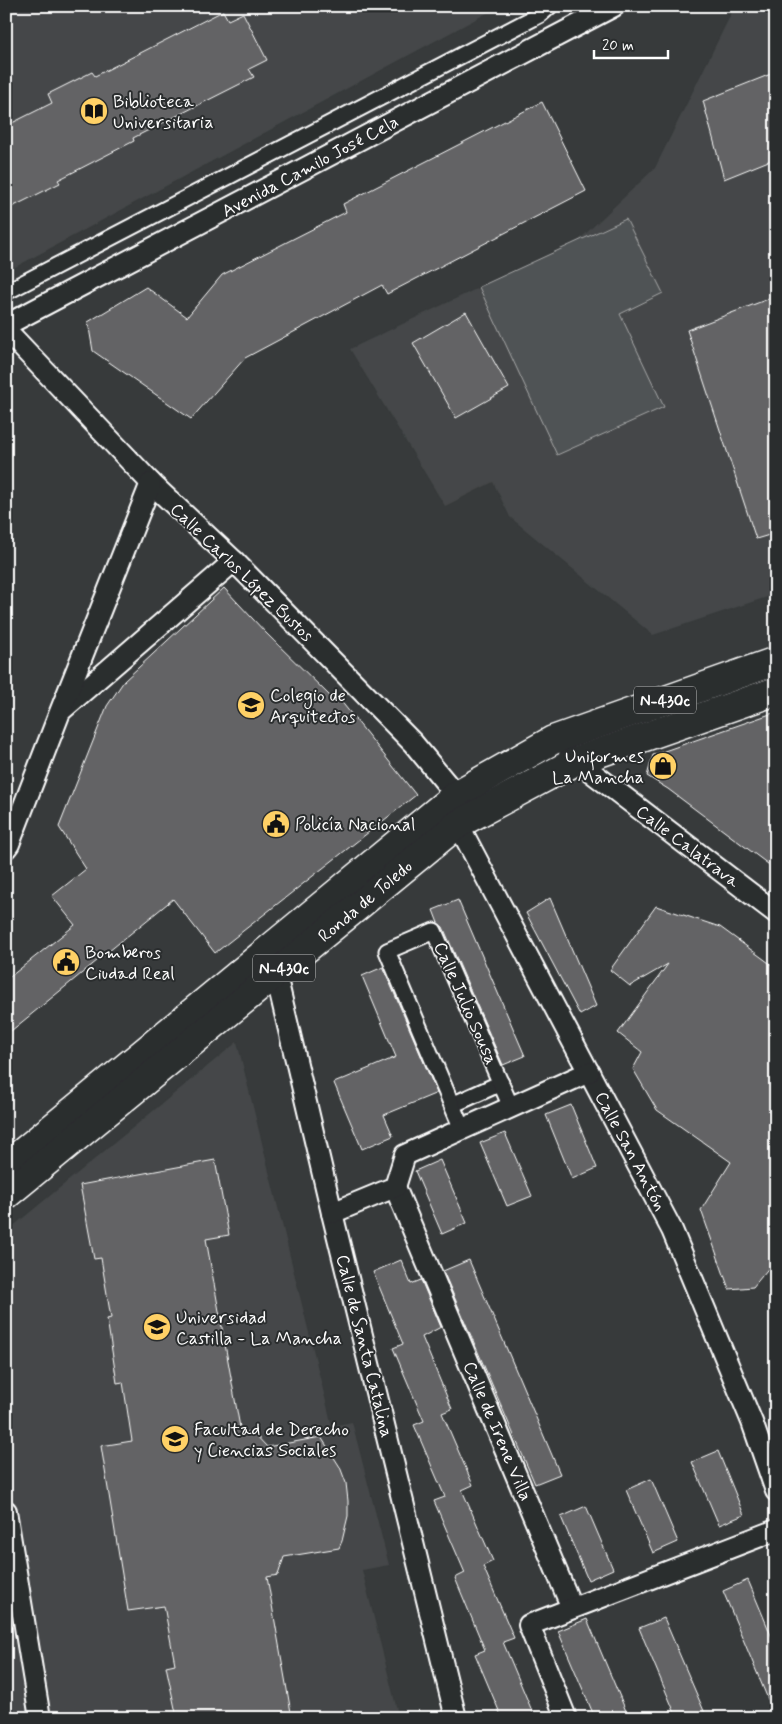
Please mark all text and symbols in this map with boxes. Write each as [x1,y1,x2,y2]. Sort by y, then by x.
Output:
scale bar [594,28,668,60]
text: 20 m [602,36,634,56]
place label: Biblioteca Universitaria [113,90,214,135]
library icon: Biblioteca Universitaria [79,96,109,126]
street label: Avenida Camilo José Cela [218,110,403,224]
street label: Calle Carlos López Bustos [164,498,318,648]
place label: Colegio de Arquitectos [270,684,356,729]
road number: N-430c [634,686,696,714]
school or university icon: Colegio de Arquitectos [236,690,266,720]
place label: Uniformes La Mancha [552,745,644,790]
shop icon: Uniformes La Mancha [648,751,678,781]
street label: Calle Calatrava [631,800,744,894]
public building icon: Policía Nacional [261,809,291,839]
place label: Policía Nacional [295,813,415,837]
street label: Ronda de Toledo [313,855,418,948]
street label: Calle Julio Sousa [427,938,503,1068]
place label: Bomberos Ciudad Real [85,941,175,986]
public building icon: Bomberos Ciudad Real [51,947,81,977]
road number: N-430c [253,954,315,981]
street label: Calle San Antón [589,1088,672,1215]
street label: Calle de Santa Catalina [330,1252,398,1440]
place label: Universidad Castilla - La Mancha [176,1306,342,1351]
school or university icon: Universidad Castilla - La Mancha [142,1312,172,1342]
street label: Calle de Irene Villa [457,1358,537,1505]
place label: Facultad de Derecho y Ciencias Sociales [194,1418,349,1463]
school or university icon: Facultad de Derecho y Ciencias Sociales [160,1424,190,1454]

